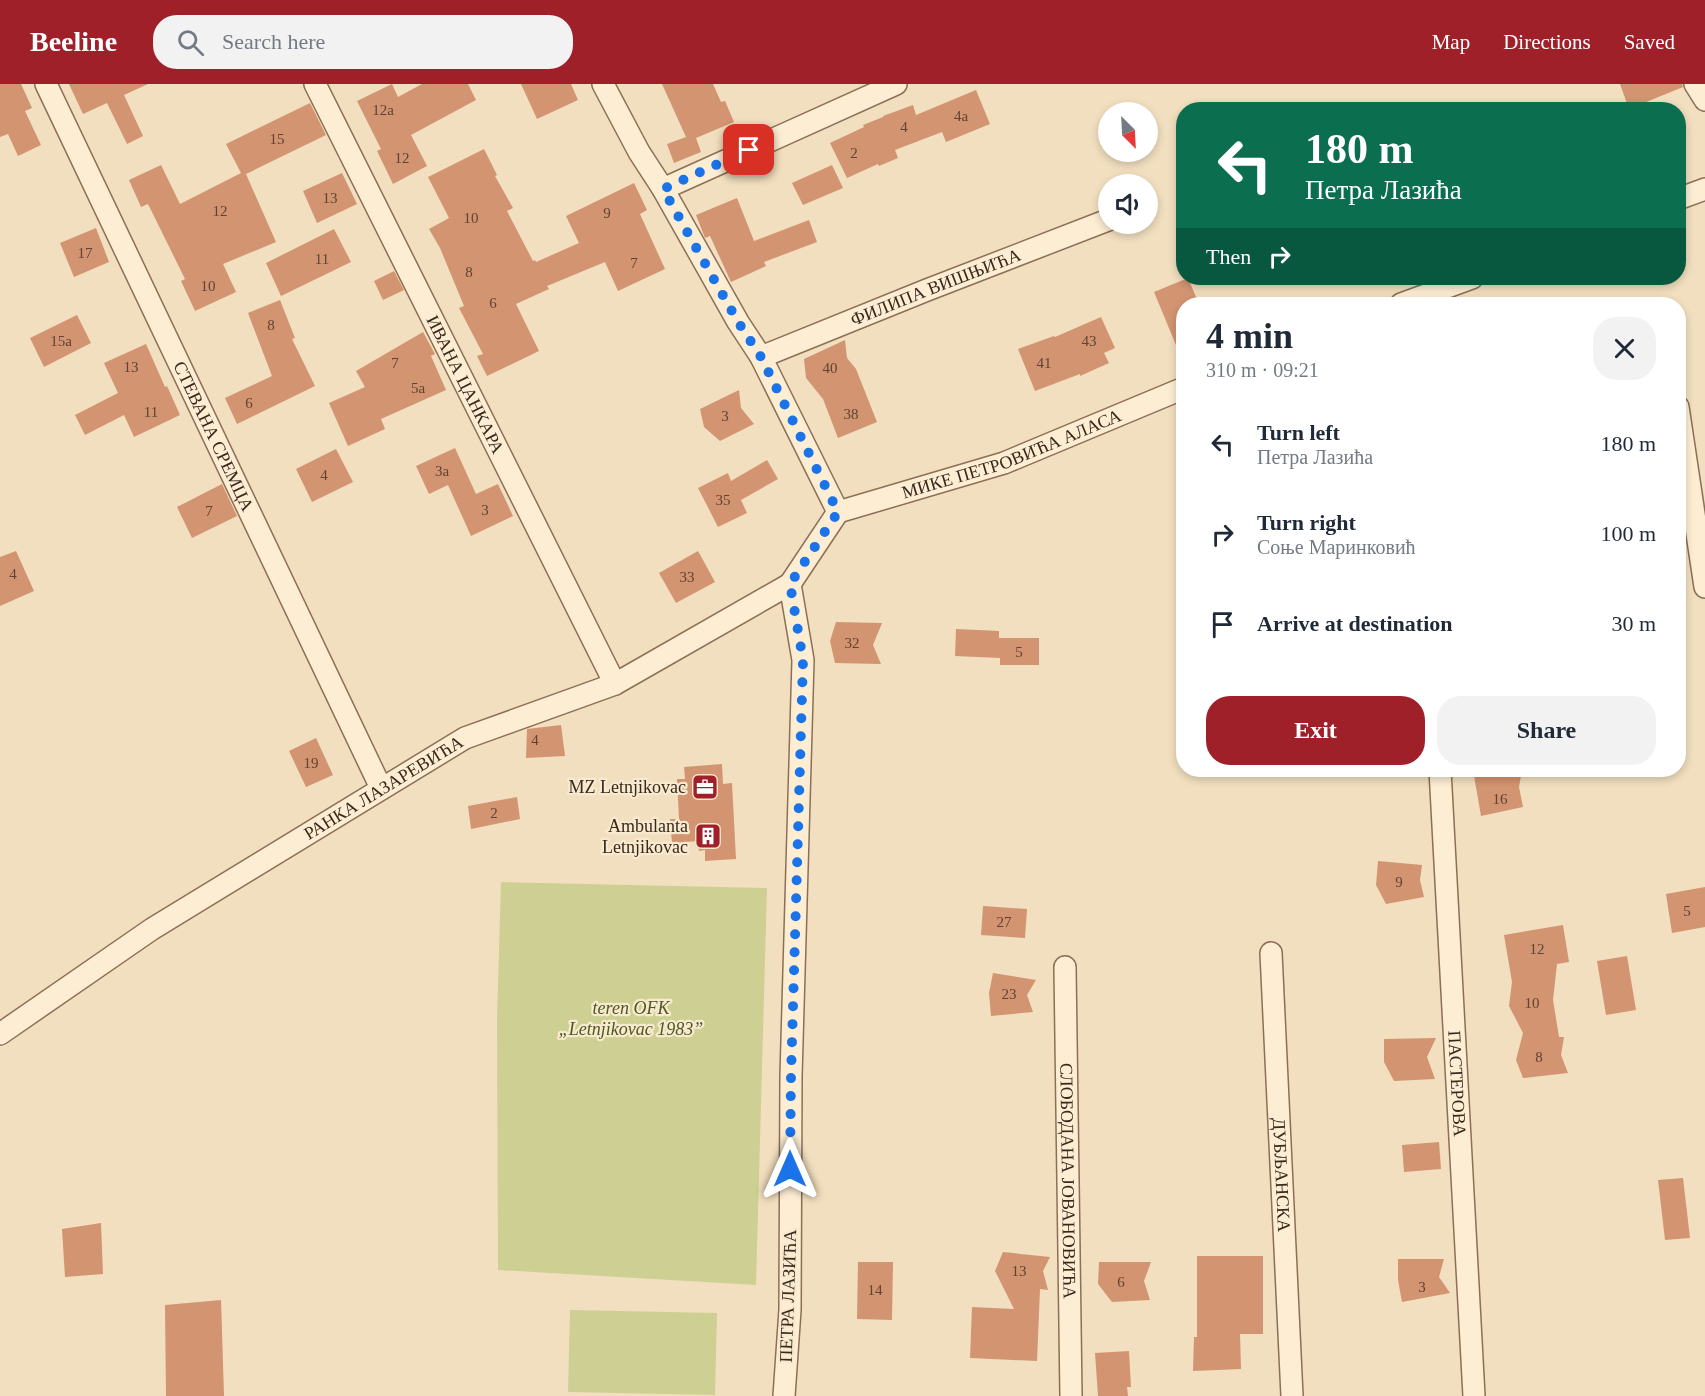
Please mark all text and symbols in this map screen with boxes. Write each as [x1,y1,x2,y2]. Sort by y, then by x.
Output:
search box [153,15,573,69]
text: Beeline [30,26,117,57]
icon: search [174,26,207,59]
text: Search here [222,29,325,54]
text: Map [1432,30,1470,54]
text: Directions [1503,30,1591,54]
text: Saved [1624,30,1675,54]
house number: 12a [372,102,394,118]
north arrow [1098,102,1158,162]
map controls [1098,102,1158,234]
house number: 4a [954,108,968,124]
house number: 4 [900,119,908,135]
pin [723,124,774,175]
icon: left [1206,126,1284,204]
text: 180 m [1305,126,1414,172]
house number: 15 [270,131,285,147]
icon: arrive [732,133,765,166]
house number: 2 [850,145,858,161]
house number: 12 [395,150,410,166]
button: sound [1098,174,1158,234]
text: Петра Лазића [1305,175,1462,205]
house number: 13 [323,190,338,206]
house number: 12 [213,203,228,219]
house number: 9 [603,205,611,221]
house number: 10 [464,210,479,226]
icon: right [1263,240,1296,273]
text: Then [1206,244,1251,269]
house number: 17 [78,245,93,261]
street label: ФИЛИПА ВИШЊИЋА [848,245,1023,330]
house number: 11 [315,251,329,267]
house number: 7 [630,255,638,271]
house number: 8 [465,264,473,280]
house number: 10 [201,278,216,294]
house number: 6 [489,295,497,311]
street label: ИВАНА ЦАНКАРА [422,312,508,457]
text: 4 min [1206,316,1293,356]
house number: 8 [267,317,275,333]
button: close [1593,317,1656,380]
house number: 15a [50,333,72,349]
house number: 43 [1082,333,1097,349]
house number: 7 [391,355,399,371]
house number: 41 [1037,355,1052,371]
street label: СТЕВАНА СРЕМЦА [169,358,258,514]
house number: 13 [124,359,139,375]
text: 310 m · 09:21 [1206,359,1319,381]
house number: 40 [823,360,838,376]
house number: 5a [411,380,425,396]
house number: 6 [245,395,253,411]
house number: 11 [144,404,158,420]
street label: МИКЕ ПЕТРОВИЋА АЛАСА [899,405,1124,503]
house number: 38 [844,406,859,422]
house number: 3 [721,408,729,424]
text: Turn left [1257,420,1340,445]
icon: left [1206,428,1239,461]
text: 180 m [1600,431,1656,456]
text: Петра Лазића [1257,446,1373,468]
house number: 3a [435,463,449,479]
house number: 4 [320,467,328,483]
house number: 35 [716,492,731,508]
house number: 3 [481,502,489,518]
house number: 7 [205,503,213,519]
text: Turn right [1257,510,1356,535]
icon: right [1206,518,1239,551]
text: 100 m [1600,521,1656,546]
text: Соње Маринковић [1257,536,1416,558]
house number: 4 [9,566,17,582]
house number: 33 [680,569,695,585]
icon: arrive [1206,608,1239,641]
text: Arrive at destination [1257,611,1453,636]
text: 30 m [1611,611,1656,636]
house number: 32 [845,635,860,651]
house number: 5 [1015,644,1023,660]
button: Exit [1206,696,1425,765]
button: Share [1437,696,1656,765]
street label: РАНКА ЛАЗАРЕВИЋА [300,732,467,844]
house number: 4 [531,732,539,748]
house number: 19 [304,755,319,771]
office icon: MZ Letnjikovac [690,772,720,802]
place label: MZ Letnjikovac [569,777,686,797]
house number: 16 [1493,791,1508,807]
house number: 2 [490,805,498,821]
place label: Ambulanta Letnjikovac [602,816,688,857]
building icon: Ambulanta Letnjikovac [693,821,723,851]
house number: 9 [1395,874,1403,890]
house number: 5 [1683,903,1691,919]
house number: 27 [997,914,1012,930]
house number: 12 [1530,941,1545,957]
house number: 23 [1002,986,1017,1002]
house number: 10 [1525,995,1540,1011]
park label: teren OFK „Letnjikovac 1983” [559,998,703,1039]
street label: ПАСТЕРОВА [1444,1030,1470,1137]
house number: 8 [1535,1049,1543,1065]
street label: СЛОБОДАНА ЈОВАНОВИЋА [1056,1063,1080,1299]
street label: ДУБЉАНСКА [1269,1117,1294,1232]
position arrow [758,1137,822,1201]
street label: ПЕТРА ЛАЗИЋА [776,1229,800,1363]
house number: 13 [1012,1263,1027,1279]
house number: 6 [1117,1274,1125,1290]
house number: 3 [1418,1279,1426,1295]
house number: 14 [868,1282,883,1298]

